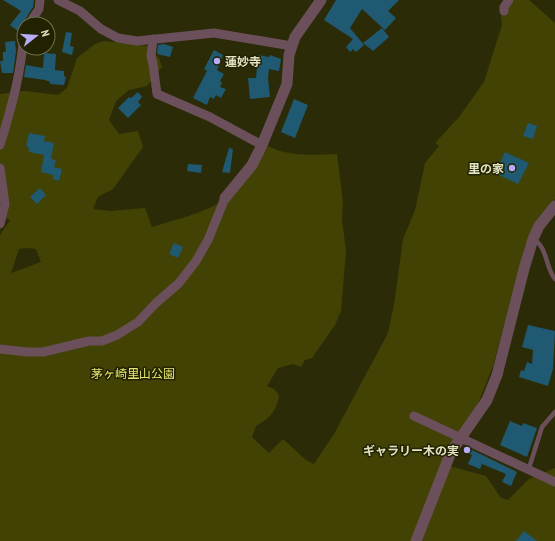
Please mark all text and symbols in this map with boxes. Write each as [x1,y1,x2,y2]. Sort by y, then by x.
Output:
north arrow [16,16,56,56]
text: N [38,28,53,38]
place label: 蓮妙寺 [225,54,261,69]
marker: 蓮妙寺 [212,56,222,66]
place label: 里の家 [468,161,504,176]
marker: 里の家 [507,163,517,173]
park label: 茅ヶ崎里山公園 [91,366,175,381]
place label: ギャラリー木の実 [363,443,459,458]
marker: ギャラリー木の実 [462,445,472,455]

